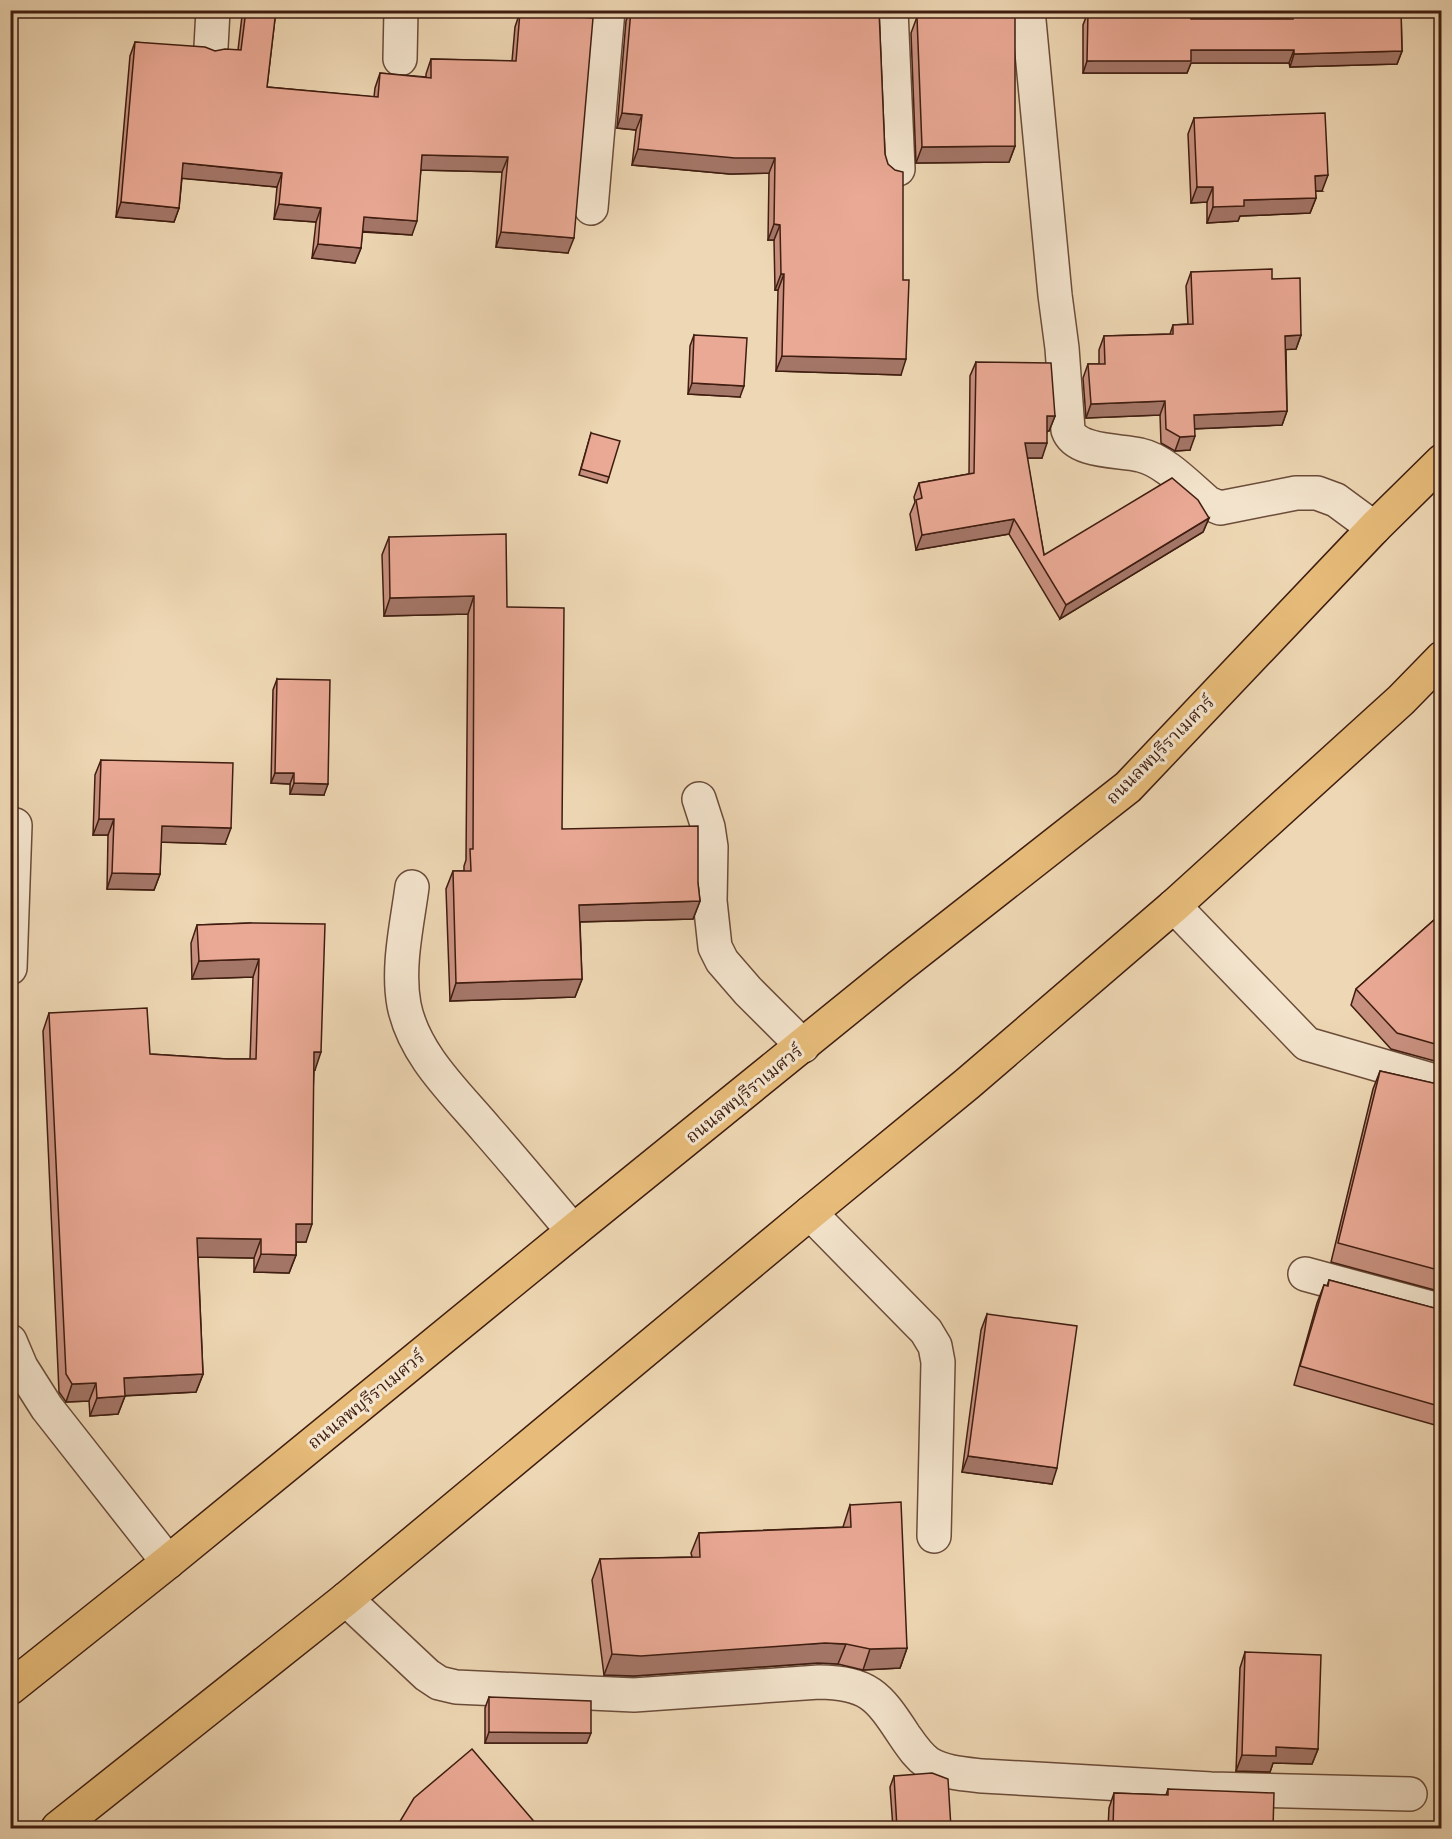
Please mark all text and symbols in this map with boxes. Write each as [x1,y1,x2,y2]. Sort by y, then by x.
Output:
street label: ถนนลพบุรีราเมศวร์ [1100,690,1220,810]
street label: ถนนลพบุรีราเมศวร์ [680,1039,808,1149]
street label: ถนนลพบุรีราเมศวร์ [302,1345,430,1455]

